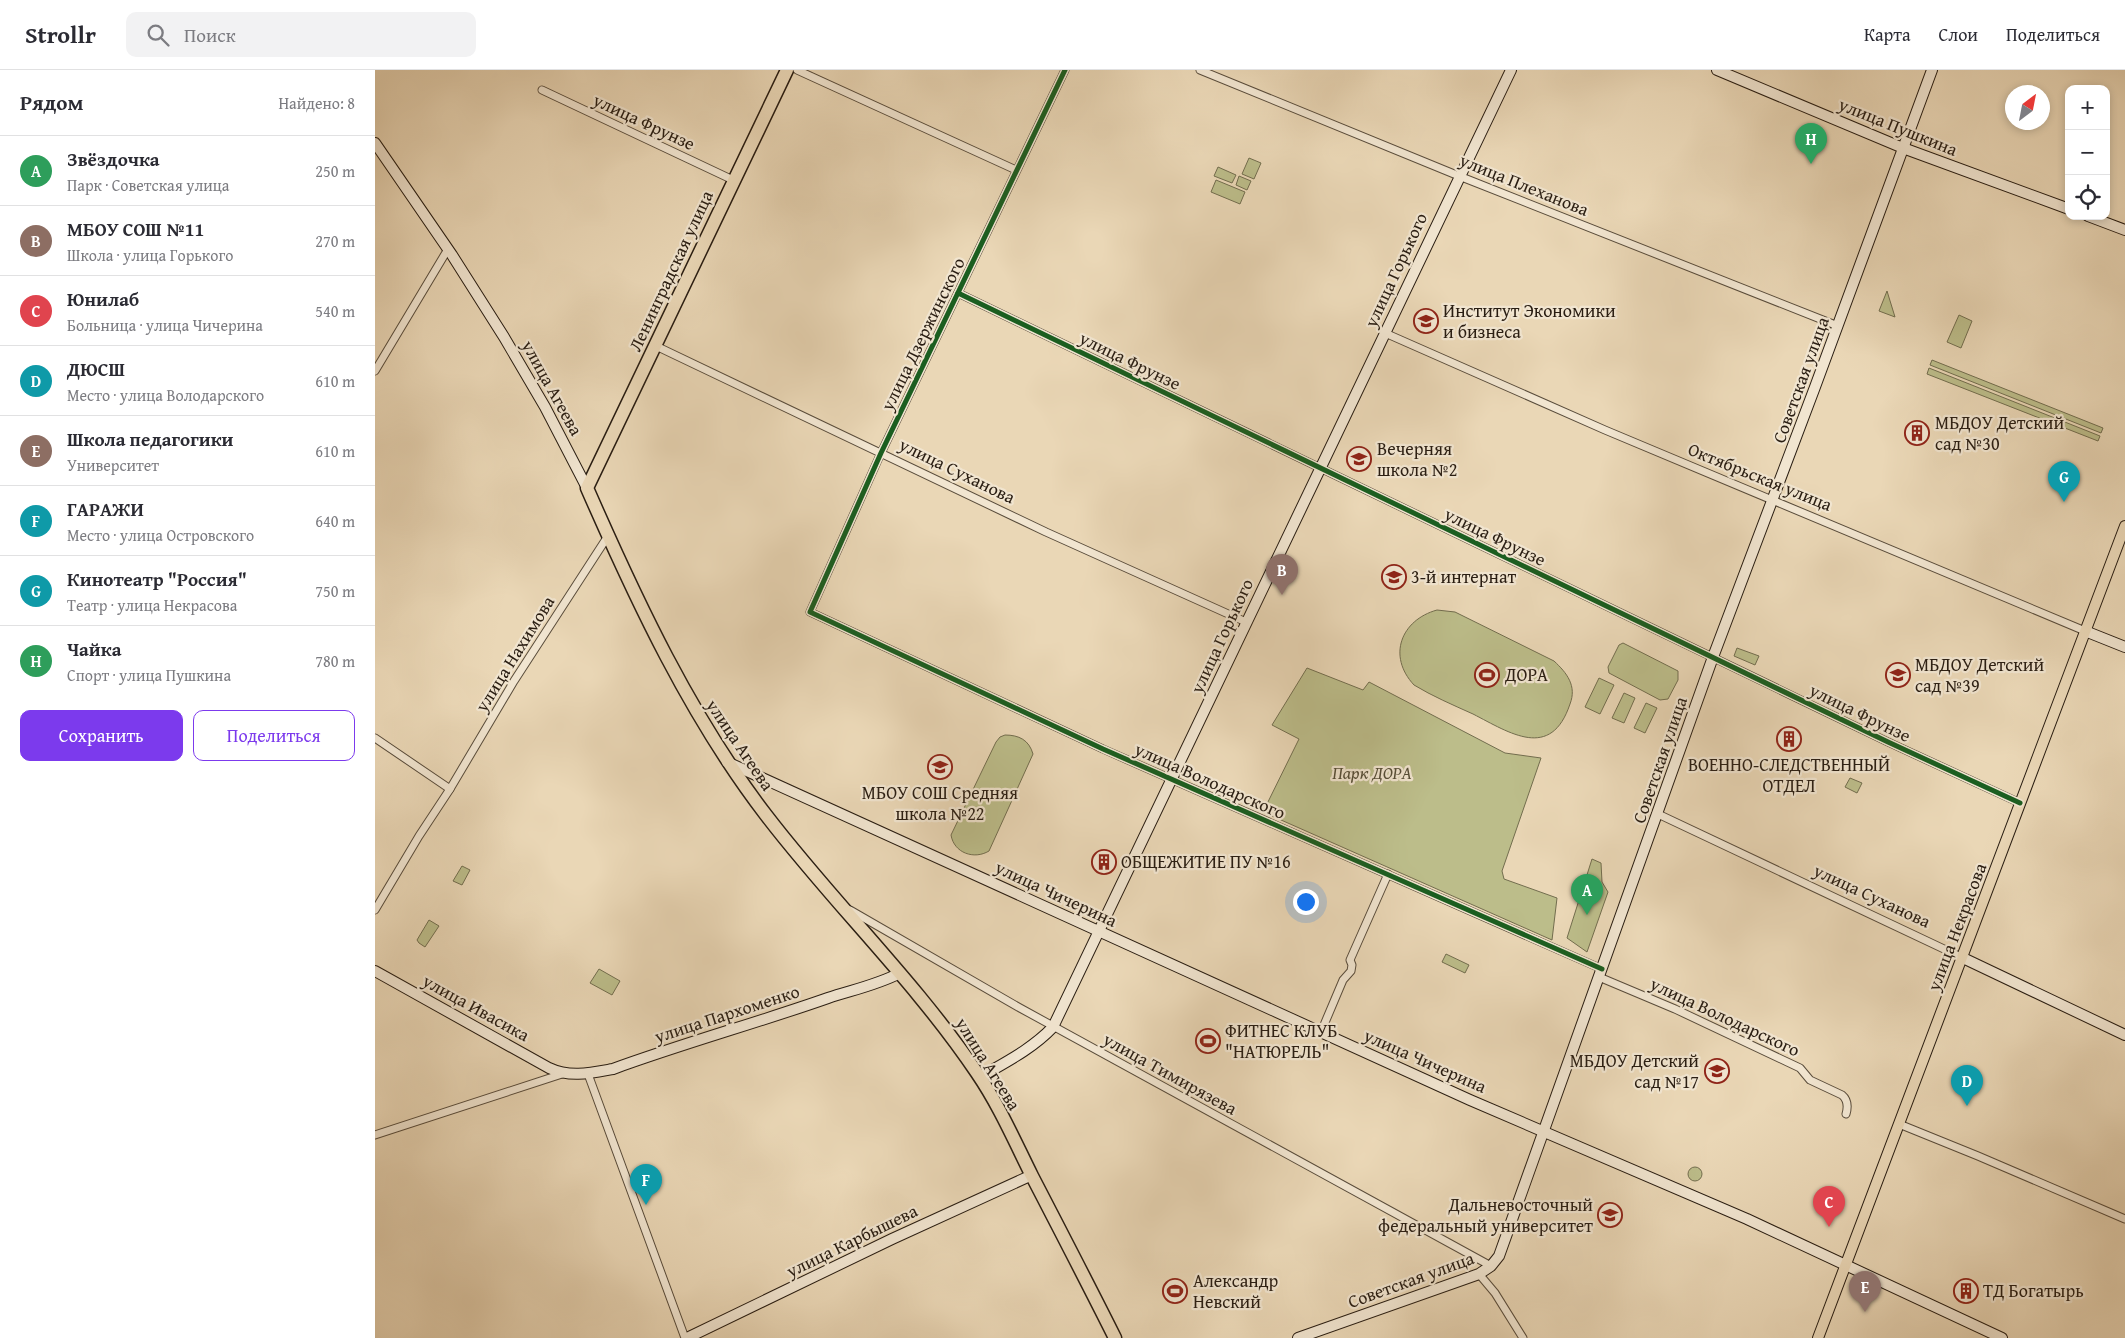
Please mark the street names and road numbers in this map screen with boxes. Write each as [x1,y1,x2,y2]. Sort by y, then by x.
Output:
street label: улица Фрунзе [588,86,700,157]
street label: улица Пушкина [1834,90,1962,163]
street label: улица Плеханова [1455,146,1593,223]
street label: Ленинградская улица [621,185,720,356]
street label: улица Горького [1357,208,1434,333]
street label: улица Дзержинского [873,252,971,416]
street label: Советская улица [1765,313,1836,447]
street label: улица Фрунзе [1074,324,1185,397]
street label: улица Агеева [515,334,590,441]
street label: улица Суханова [894,430,1020,511]
street label: Октябрьская улица [1684,435,1837,518]
street label: улица Фрунзе [1439,500,1550,573]
street label: улица Горького [1183,574,1260,699]
street label: улица Нахимова [468,590,561,718]
street label: улица Фрунзе [1804,676,1915,749]
street label: Советская улица [1625,692,1694,827]
street label: улица Агеева [699,693,781,796]
street label: улица Володарского [1130,735,1290,826]
street label: улица Чичерина [990,853,1122,934]
street label: улица Суханова [1808,856,1935,935]
street label: улица Некрасова [1919,858,1994,996]
street label: улица Ивасика [417,966,535,1048]
street label: улица Володарского [1645,970,1805,1063]
street label: улица Пархоменко [650,977,803,1050]
street label: улица Агеева [949,1011,1028,1116]
street label: улица Чичерина [1359,1021,1491,1100]
street label: улица Тимирязева [1098,1025,1242,1122]
street label: улица Карбышева [781,1197,922,1284]
street label: Советская улица [1344,1244,1478,1315]

